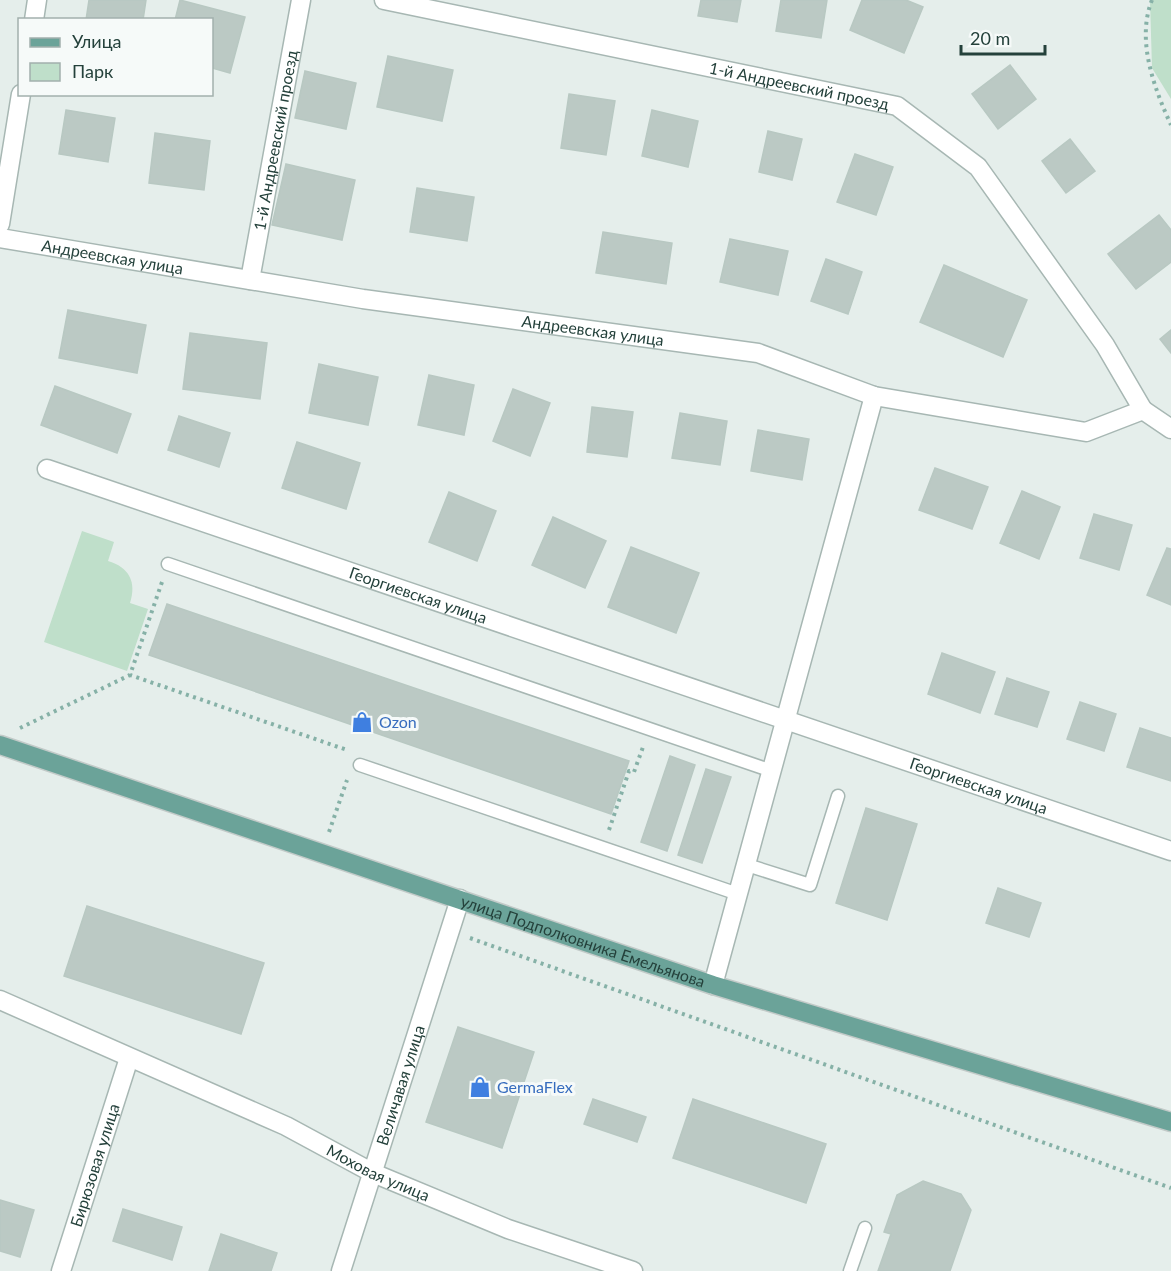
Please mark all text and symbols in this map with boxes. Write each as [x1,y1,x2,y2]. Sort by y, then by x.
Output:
legend [18,18,213,96]
scale bar [961,18,1045,56]
text: 20 m [970,27,1010,49]
text: Улица [72,30,122,52]
street label: 1-й Андреевский проезд [249,48,301,232]
street label: 1-й Андреевский проезд [708,57,891,113]
text: Парк [72,60,114,82]
street label: Андреевская улица [40,235,185,278]
street label: Андреевская улица [521,311,665,349]
street label: Георгиевская улица [347,562,490,627]
shop icon: Ozon [350,710,374,734]
place label: Ozon [379,712,417,731]
street label: Георгиевская улица [908,753,1050,817]
street label: улица Подполковника Емельянова [458,891,708,991]
street label: Величавая улица [372,1023,428,1148]
shop icon: GermaFlex [468,1075,492,1099]
place label: GermaFlex [497,1077,573,1096]
street label: Бирюзовая улица [66,1101,123,1229]
street label: Моховая улица [324,1140,433,1204]

